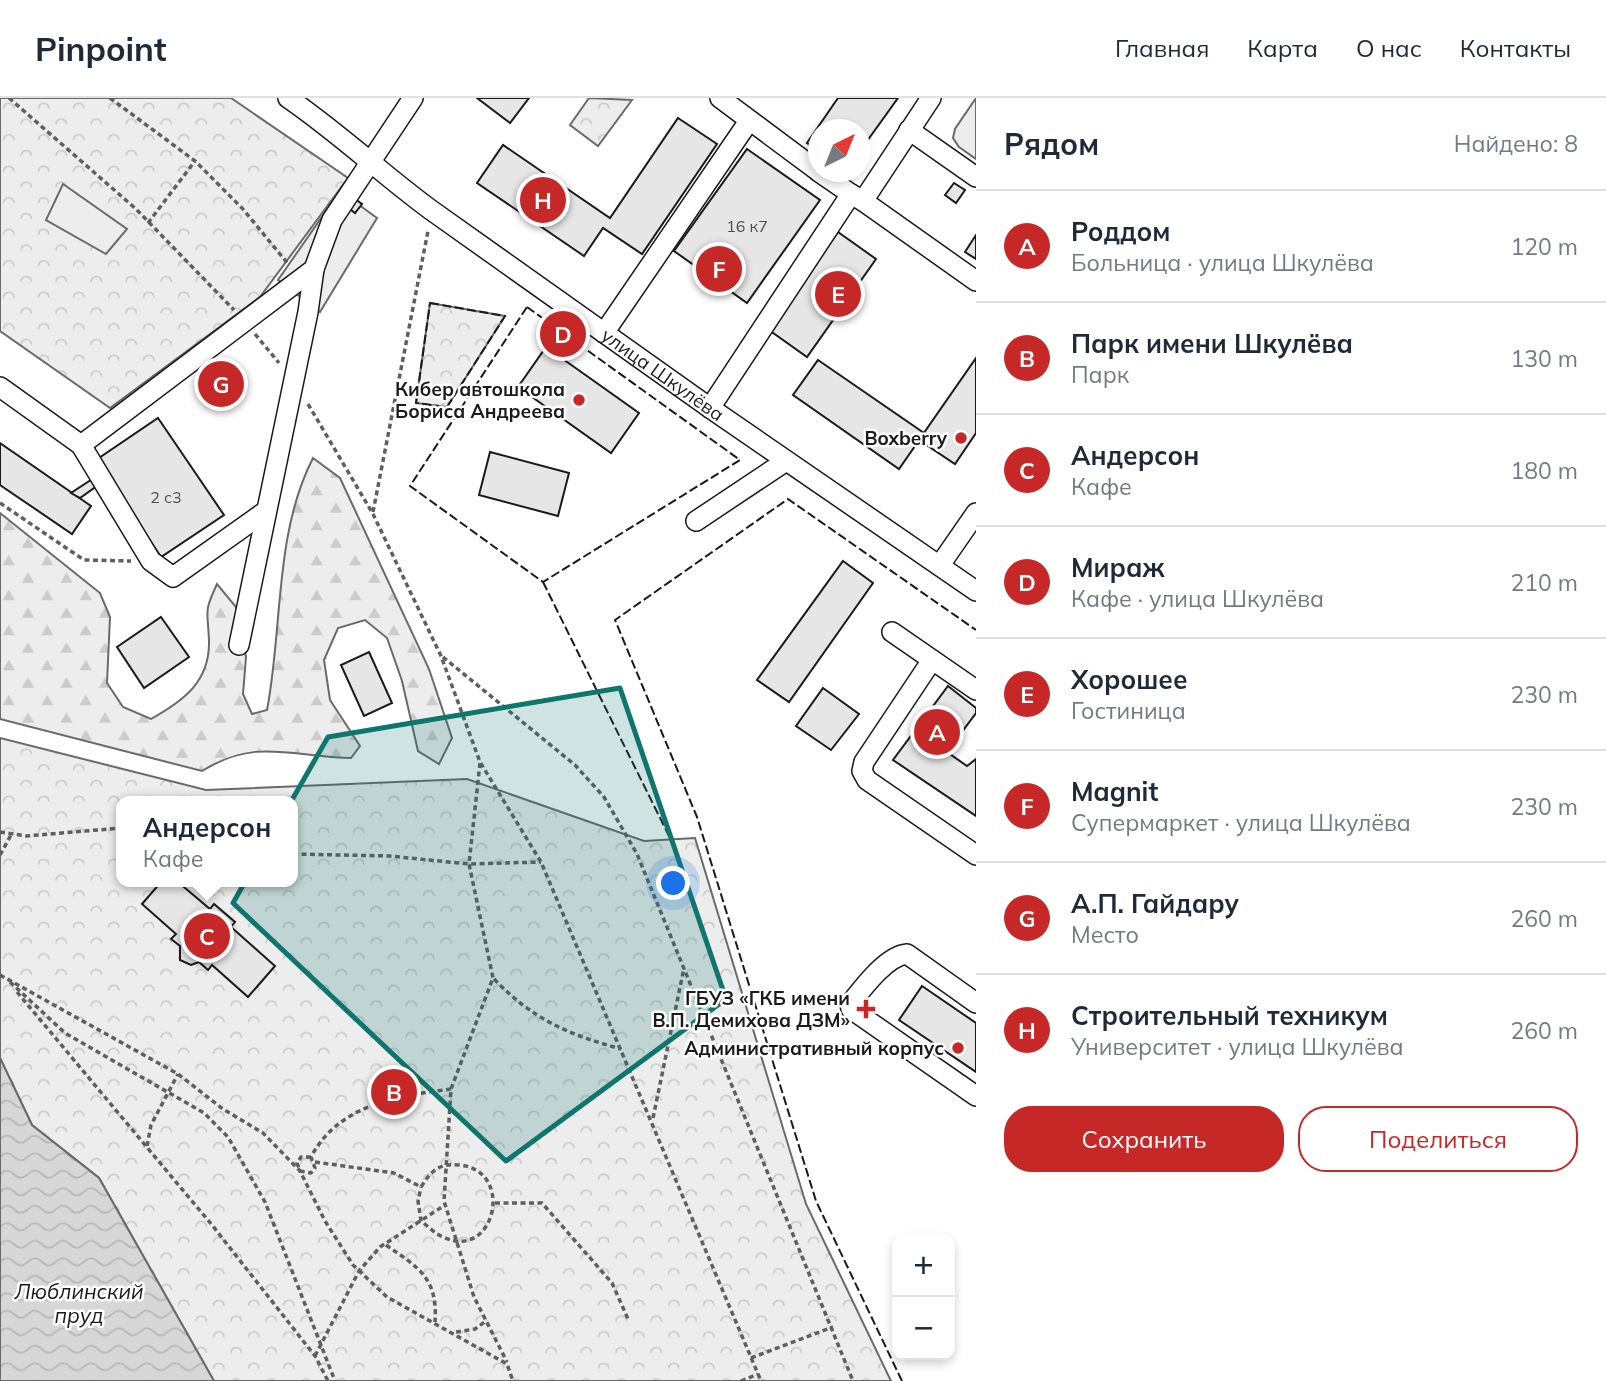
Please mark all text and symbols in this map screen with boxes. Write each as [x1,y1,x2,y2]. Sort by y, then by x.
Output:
text: Pinpoint [35,28,167,69]
text: Главная [1115,33,1209,63]
text: Карта [1247,33,1318,63]
text: О нас [1356,33,1422,63]
text: Контакты [1460,33,1571,63]
north arrow [808,119,871,182]
text: Рядом [1004,125,1099,163]
text: Найдено: 8 [1454,129,1578,158]
pin: H [520,174,566,226]
text: Роддом [1071,215,1170,248]
house number: 16 к7 [726,216,768,236]
text: A [1018,232,1036,261]
text: 120 m [1510,232,1578,261]
pin: F [696,243,742,295]
text: Больница · улица Шкулёва [1071,248,1374,277]
pin: E [815,268,861,320]
pin: D [540,308,586,360]
street label: улица Шкулёва [597,323,729,426]
text: Парк имени Шкулёва [1071,327,1353,360]
text: B [1019,344,1035,373]
text: 130 m [1510,344,1578,373]
pin: G [198,358,244,410]
text: Парк [1071,360,1129,389]
place label: Кибер автошкола Бориса Андреева [395,377,565,423]
marker: Кибер автошкола Бориса Андреева [571,392,587,408]
place label: Boxberry [864,426,948,450]
marker: Boxberry [953,430,969,446]
text: Андерсон [1071,439,1199,472]
text: C [1019,456,1035,485]
text: 180 m [1510,456,1578,485]
text: Кафе [1071,472,1132,501]
house number: 2 с3 [150,487,182,507]
text: Мираж [1071,551,1165,584]
text: D [1018,568,1036,597]
text: 210 m [1510,568,1578,597]
text: Кафе · улица Шкулёва [1071,584,1324,613]
text: Хорошее [1071,663,1188,696]
text: E [1020,680,1034,709]
text: 230 m [1510,680,1578,709]
text: Гостиница [1071,696,1186,725]
pin: A [914,706,960,758]
text: Magnit [1071,775,1158,808]
text: F [1020,792,1034,821]
text: 230 m [1510,792,1578,821]
popup [116,796,298,887]
text: Супермаркет · улица Шкулёва [1071,808,1411,837]
text: Андерсон [143,811,271,844]
text: Кафе [143,844,203,873]
your location [656,866,690,900]
text: А.П. Гайдару [1071,887,1239,920]
text: G [1018,904,1036,933]
text: 260 m [1510,904,1578,933]
pin: C [184,910,230,962]
text: Место [1071,920,1139,949]
place label: ГБУЗ «ГКБ имени В.П. Демихова ДЗМ» [652,986,850,1032]
marker: ГБУЗ «ГКБ имени В.П. Демихова ДЗМ» [856,999,876,1019]
text: Строительный техникум [1071,999,1388,1032]
text: H [1018,1016,1036,1045]
text: 260 m [1510,1016,1578,1045]
text: Университет · улица Шкулёва [1071,1032,1404,1061]
place label: Административный корпус [684,1036,944,1060]
marker: Административный корпус [950,1040,966,1056]
pin: B [371,1066,417,1118]
button: Сохранить [1004,1106,1284,1172]
button: Поделиться [1298,1106,1578,1172]
map controls [892,1234,955,1360]
button: + [892,1234,955,1297]
water label: Люблинский пруд [14,1278,143,1328]
button: − [892,1297,955,1360]

